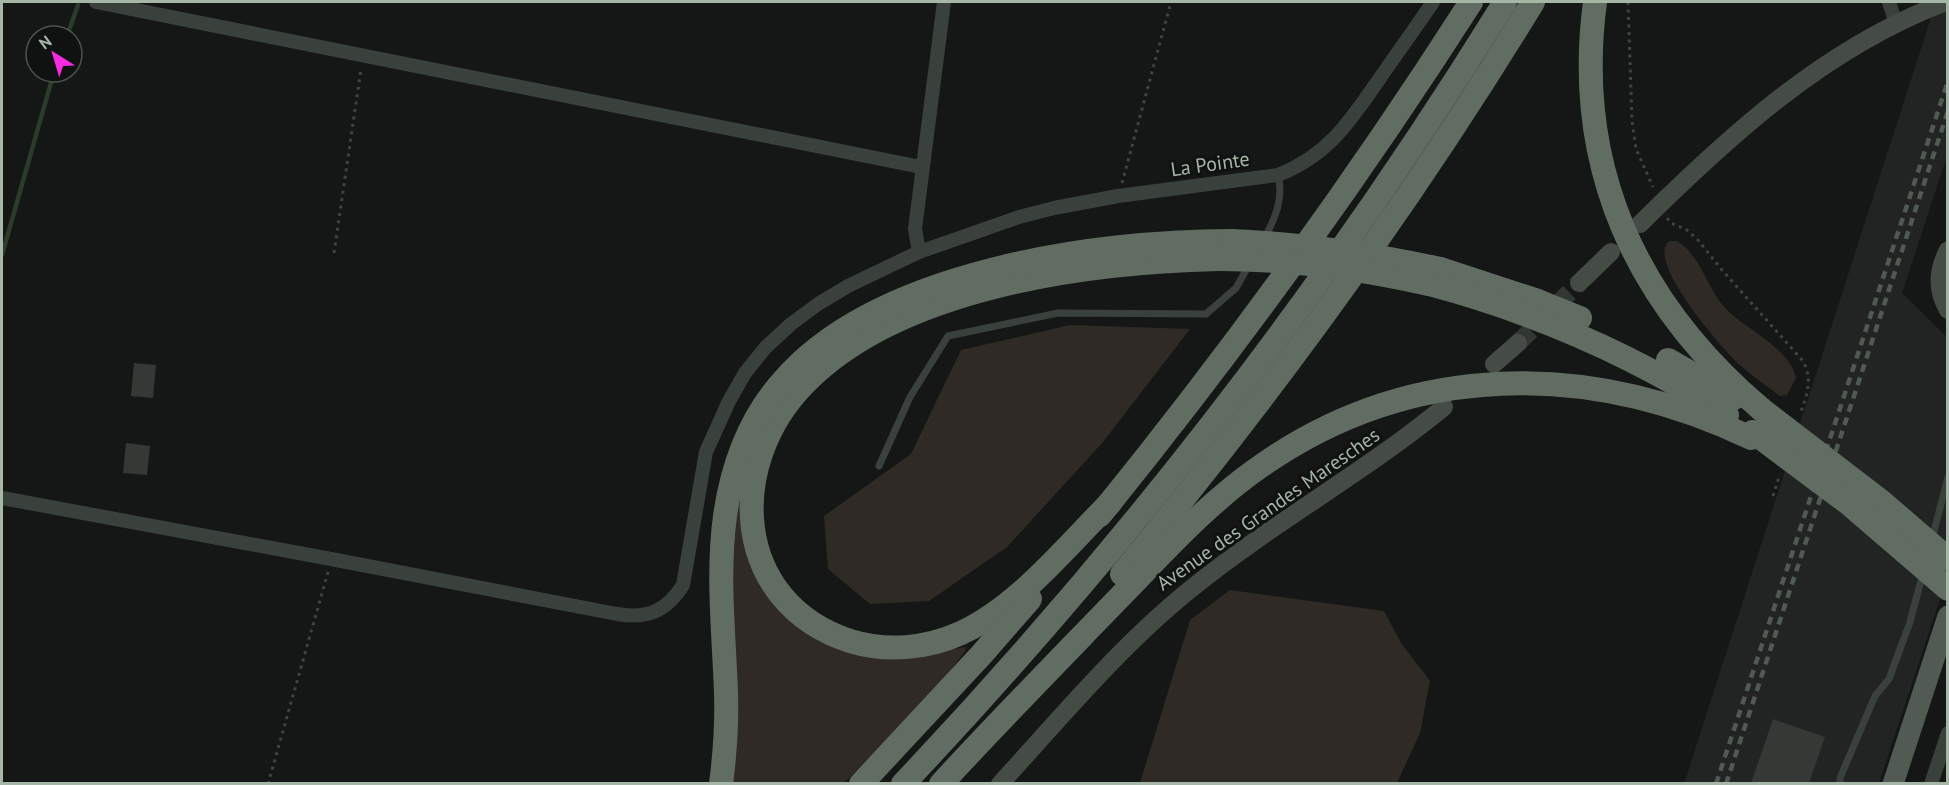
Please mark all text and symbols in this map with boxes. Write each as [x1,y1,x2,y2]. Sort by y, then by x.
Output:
north arrow [24,24,84,84]
text: N [35,31,55,53]
street label: La Pointe [1169,146,1251,182]
street label: Avenue des Grandes Maresches [1151,422,1385,596]

